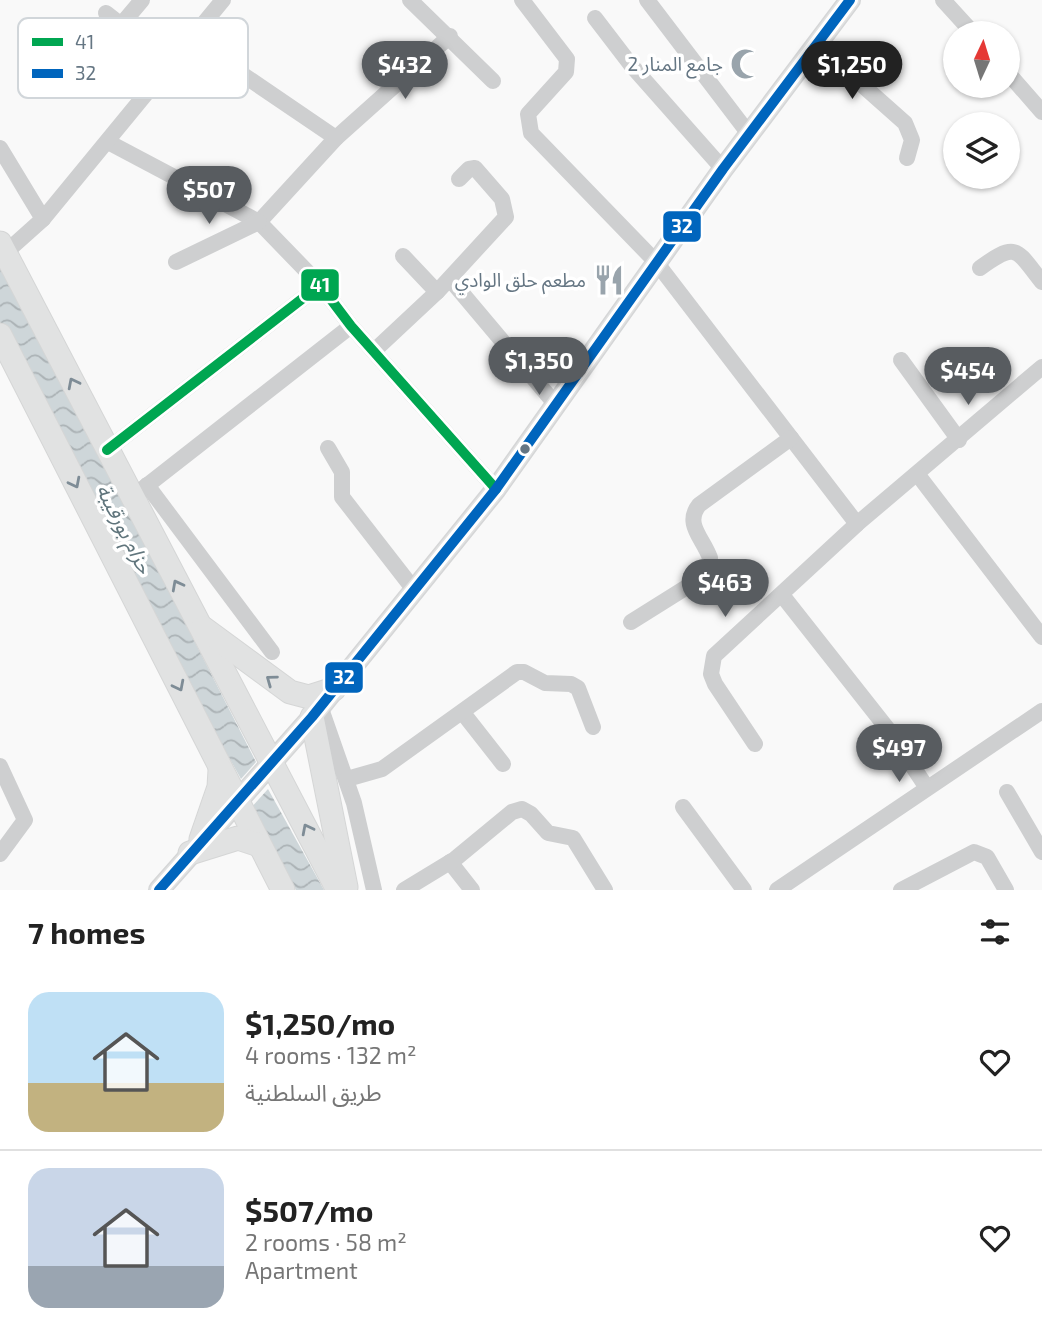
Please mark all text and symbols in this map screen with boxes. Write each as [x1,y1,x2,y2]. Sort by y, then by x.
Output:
legend [18,18,248,98]
north arrow [943,21,1020,98]
map controls [943,21,1020,189]
text: 41 [75,30,94,53]
pin: $432 [364,42,446,101]
pin: $1,250 [795,42,909,101]
mosque icon: جامع المنار 2 [729,47,763,81]
text: $432 [378,50,432,78]
text: $1,250 [817,50,887,78]
place label: جامع المنار 2 [628,52,723,79]
text: 32 [75,61,96,84]
button: layers [943,112,1020,189]
pin: $507 [168,166,250,226]
text: $507 [183,175,235,203]
line badge: 32 [662,210,702,243]
text: 32 [671,214,693,237]
restaurant icon: مطعم حلق الوادي [592,263,626,297]
line badge: 41 [300,268,340,302]
place label: مطعم حلق الوادي [455,268,586,295]
text: 41 [310,273,330,296]
pin: $1,350 [482,338,596,397]
text: $1,350 [504,346,574,374]
pin: $454 [927,348,1009,407]
text: $454 [940,356,996,384]
one-way arrow [67,378,81,390]
unlabelled marker [518,442,532,456]
one-way arrow [67,476,81,488]
water label: حزام بورقيبة [88,479,159,580]
pin: $463 [684,560,766,619]
text: $463 [698,568,752,596]
one-way arrow [172,580,186,592]
line badge: 32 [324,661,364,694]
text: 32 [333,665,355,688]
one-way arrow [266,676,279,688]
one-way arrow [170,678,184,691]
pin: $497 [858,724,940,784]
text: $497 [872,733,926,761]
one-way arrow [301,824,315,836]
icon: filters [976,913,1014,951]
text: 7 homes [28,914,145,950]
text: $1,250/mo [245,1005,395,1041]
icon: home [84,1020,168,1104]
text: 4 rooms · 132 m² [245,1041,417,1069]
icon: heart [976,1043,1014,1081]
text: طريق السلطنية [245,1078,381,1106]
text: $507/mo [245,1192,373,1228]
icon: home [84,1196,168,1280]
icon: heart [976,1219,1014,1257]
text: 2 rooms · 58 m² [245,1228,407,1256]
text: Apartment [245,1256,358,1284]

